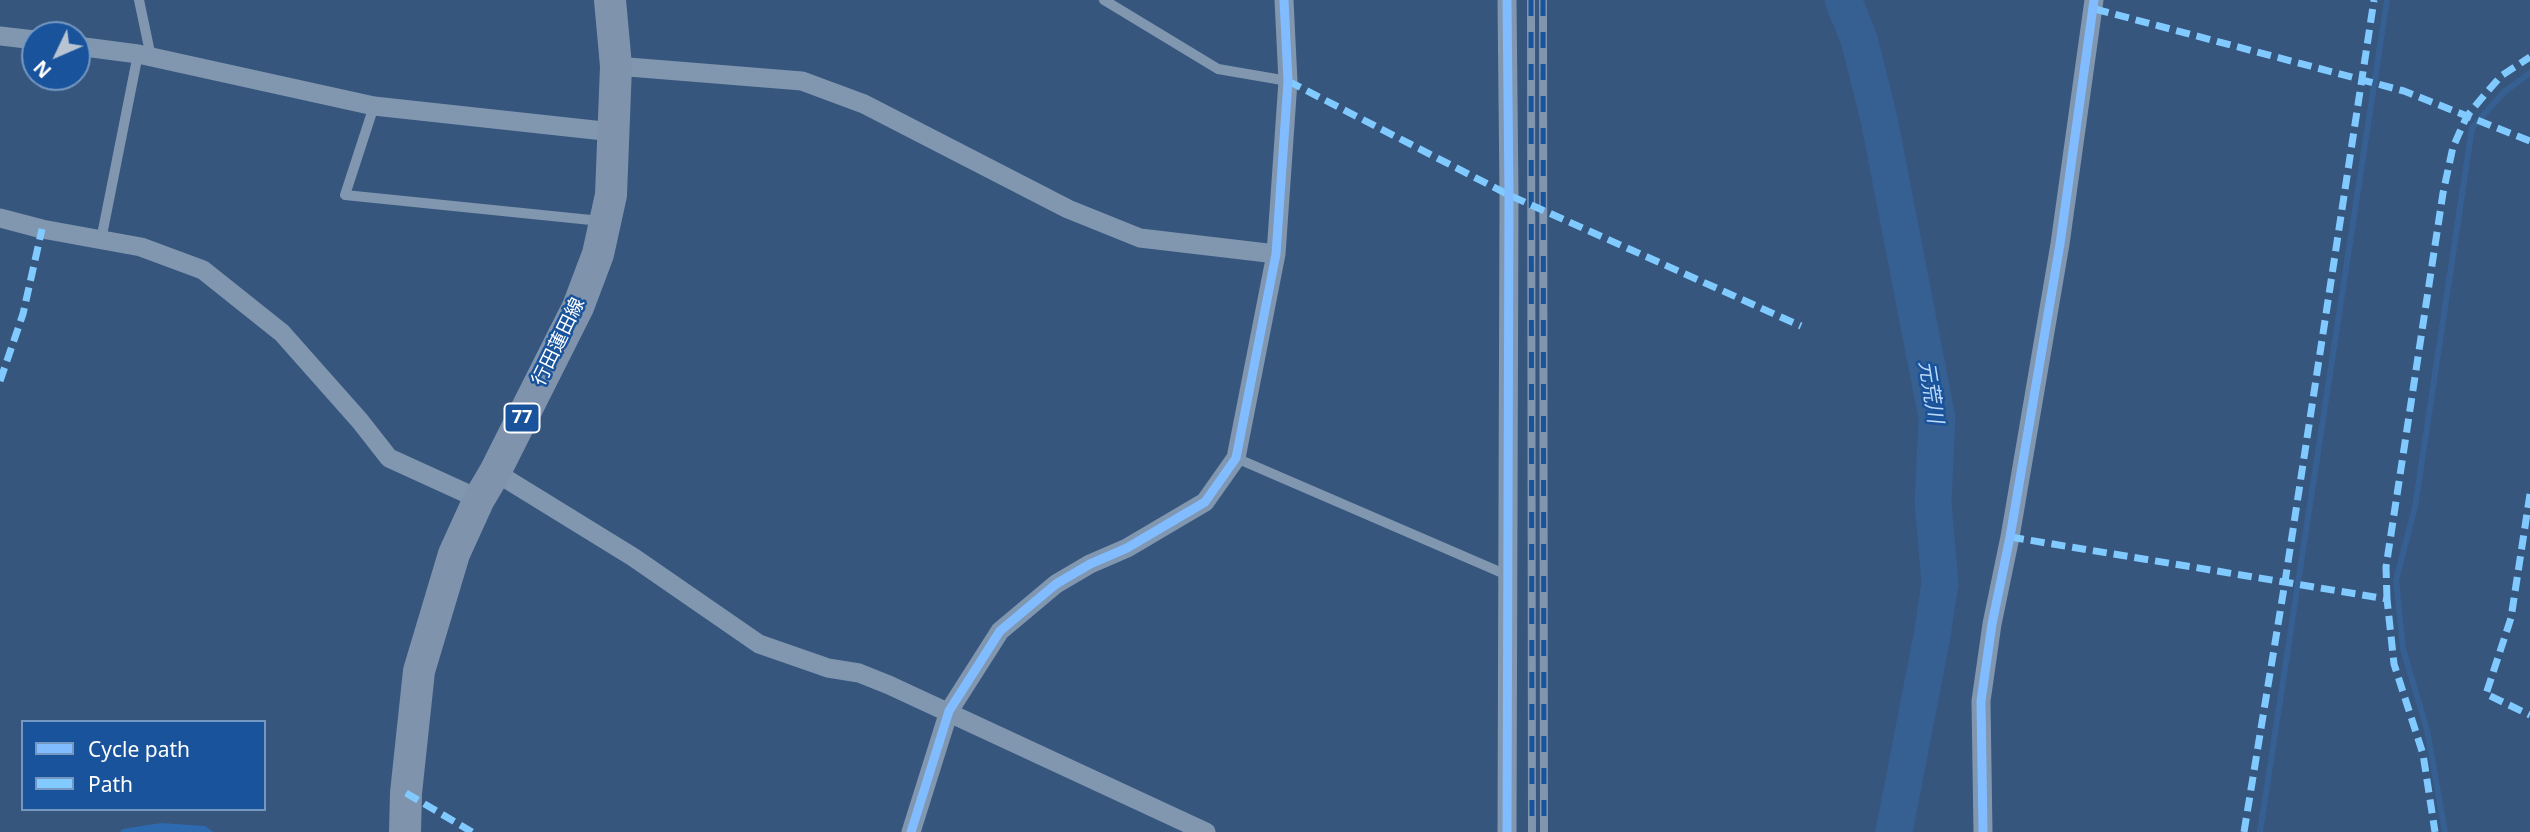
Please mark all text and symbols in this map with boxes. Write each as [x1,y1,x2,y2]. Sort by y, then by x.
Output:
north arrow [21,21,91,91]
text: N [28,55,57,84]
street label: 行田蓮田線 [528,294,590,390]
water label: 元荒川 [1913,359,1947,425]
road number: 77 [504,404,540,432]
legend [21,720,266,811]
text: Cycle path [88,735,190,763]
text: Path [88,770,133,798]

